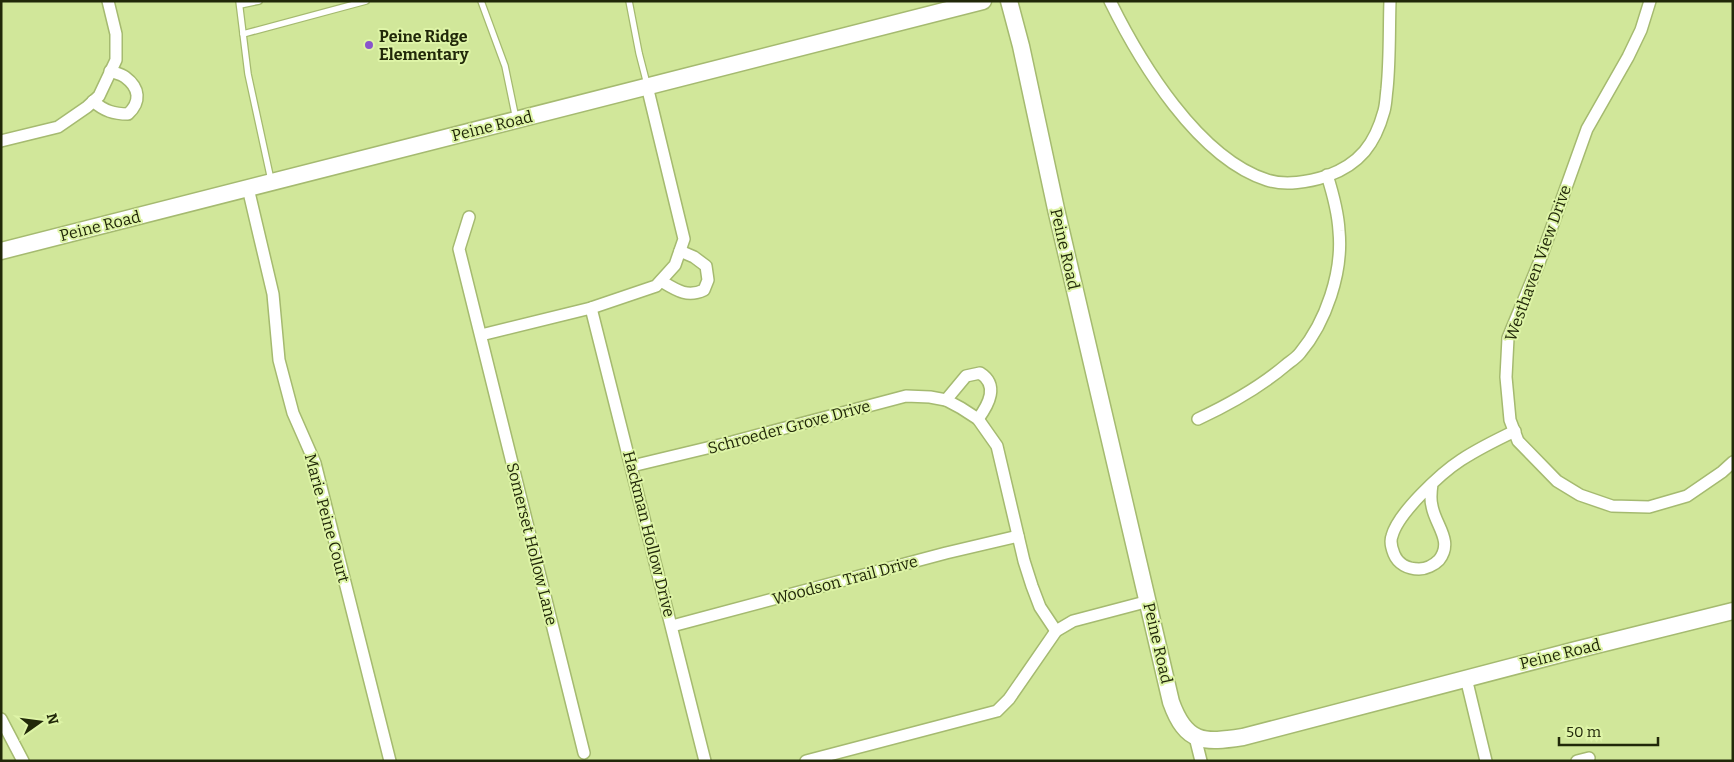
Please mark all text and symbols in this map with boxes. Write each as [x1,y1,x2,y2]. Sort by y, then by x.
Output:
place label: Peine Ridge Elementary [379,27,469,64]
marker: Peine Ridge Elementary [363,39,375,51]
street label: Peine Road [450,107,535,145]
street label: Westhaven View Drive [1501,182,1575,344]
street label: Peine Road [58,207,143,245]
street label: Peine Road [1046,207,1084,292]
street label: Schroeder Grove Drive [706,396,872,458]
street label: Hackman Hollow Drive [619,449,679,619]
street label: Marie Peine Court [301,451,353,585]
street label: Somerset Hollow Lane [503,461,561,627]
street label: Woodson Trail Drive [770,551,920,609]
street label: Peine Road [1139,601,1177,686]
street label: Peine Road [1518,635,1603,673]
north arrow [15,697,65,747]
text: N [43,712,62,726]
scale bar [1559,714,1658,746]
text: 50 m [1566,723,1602,741]

